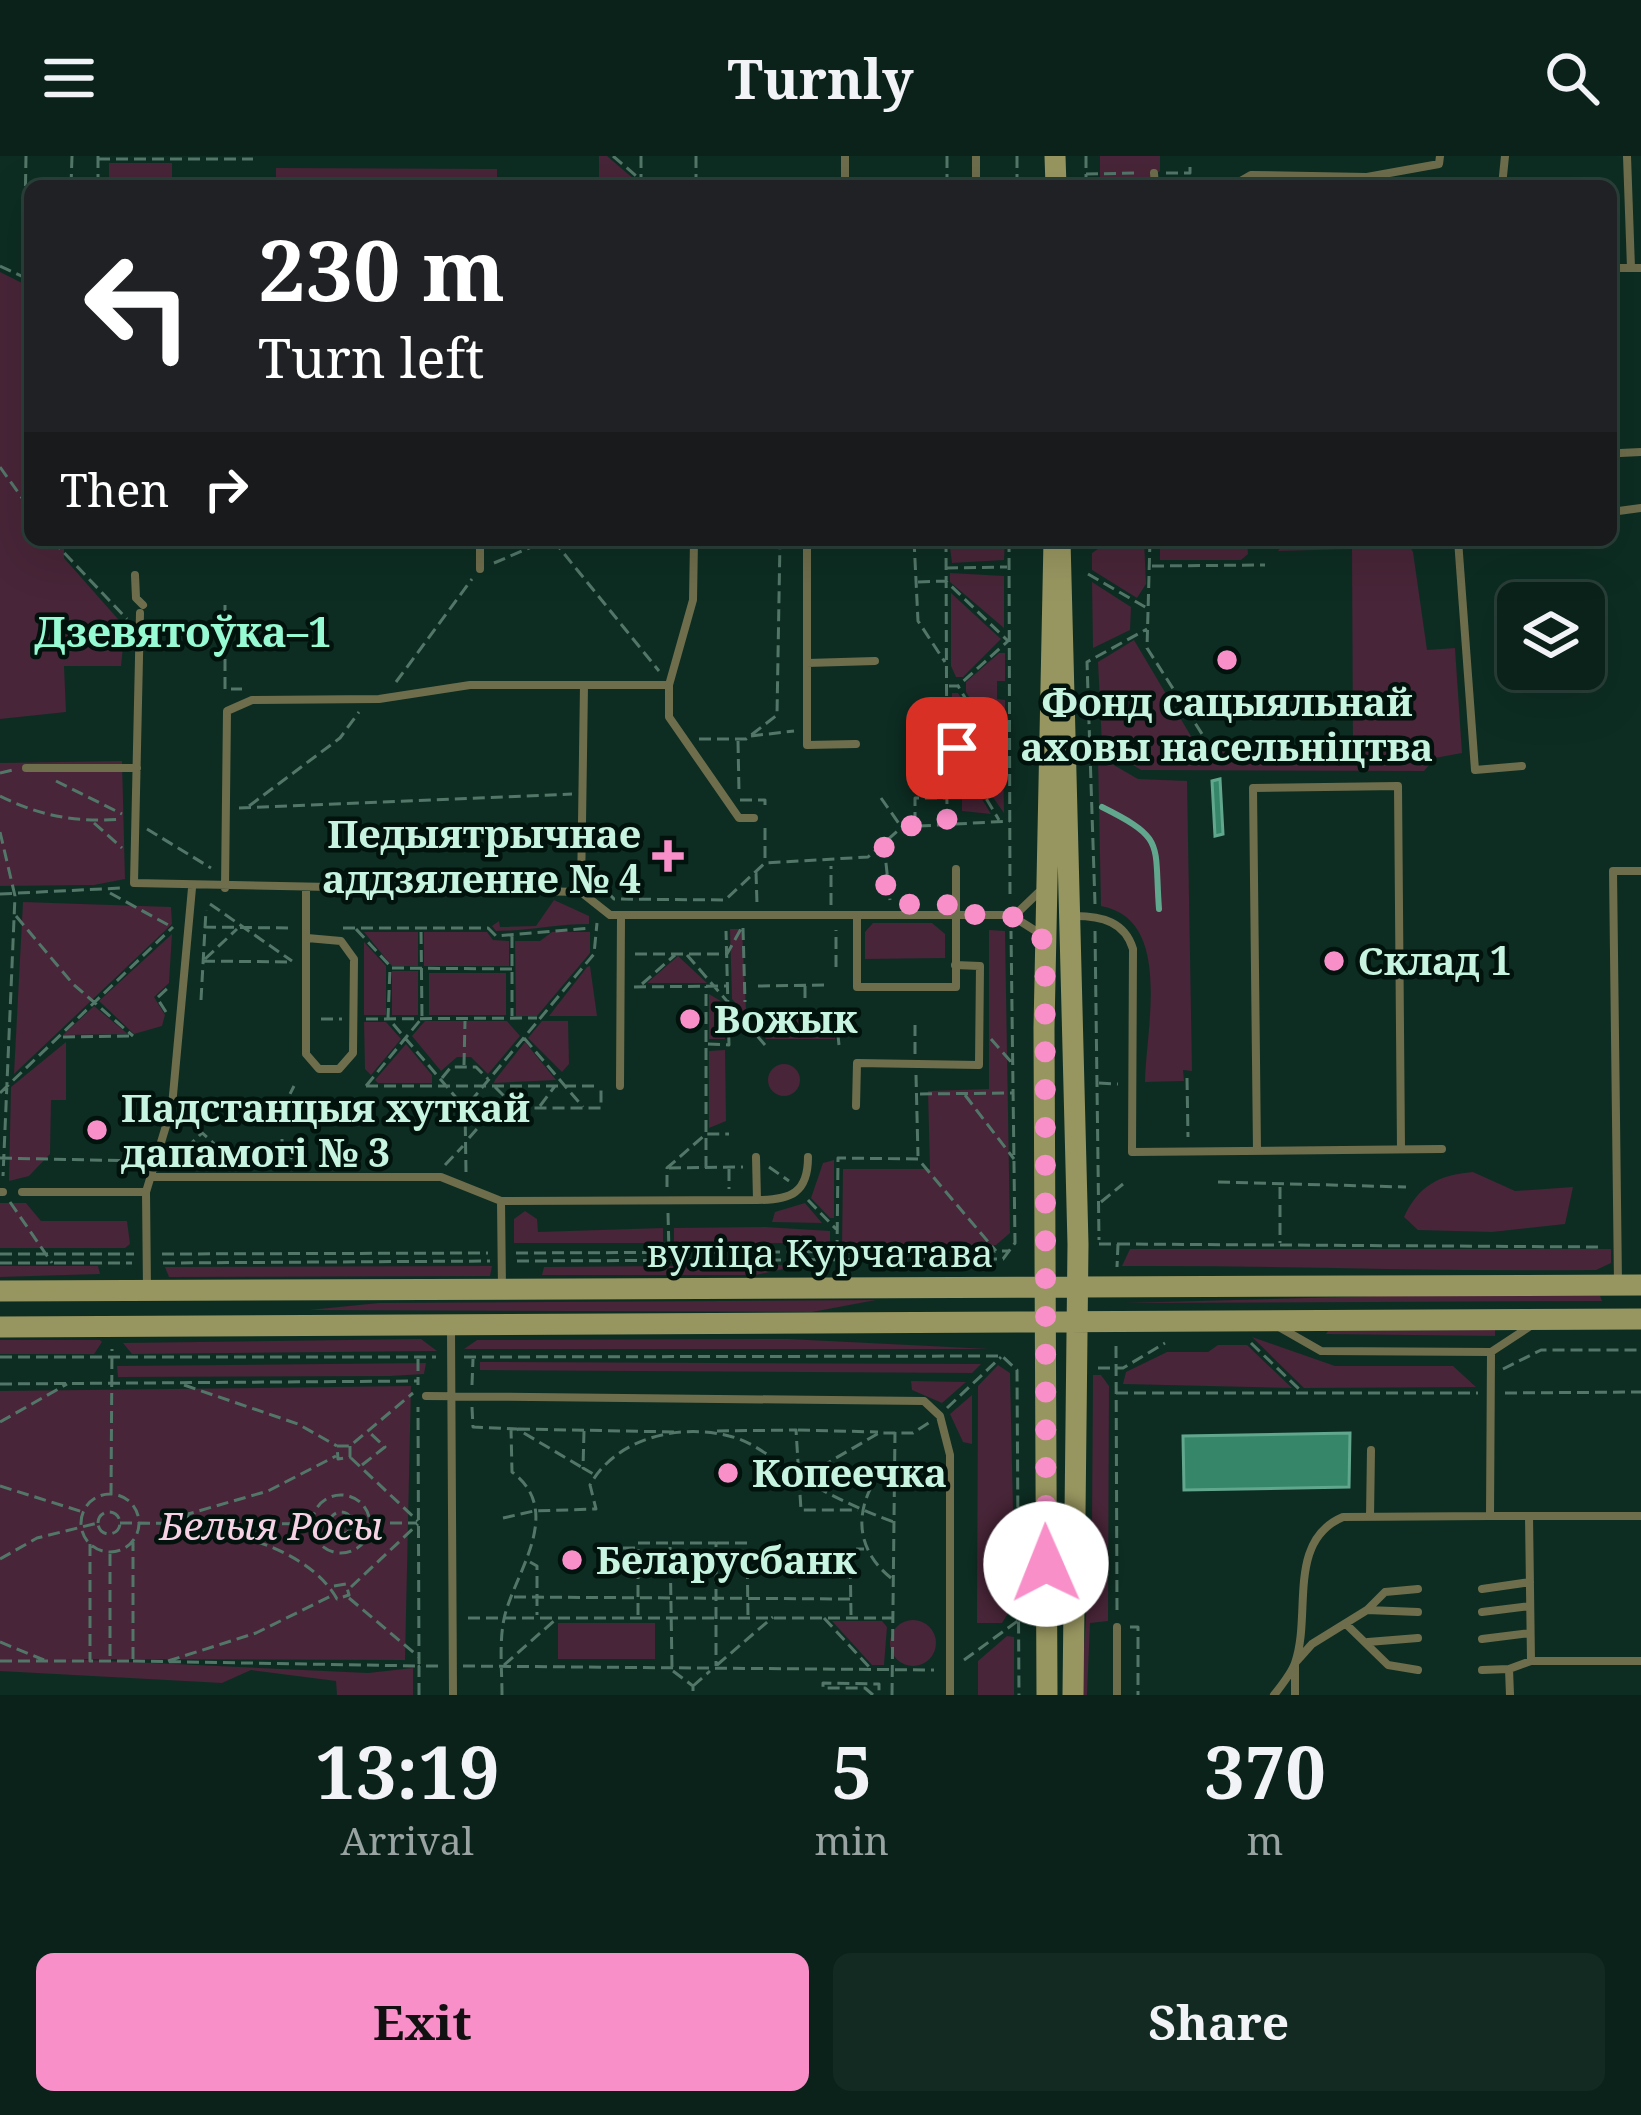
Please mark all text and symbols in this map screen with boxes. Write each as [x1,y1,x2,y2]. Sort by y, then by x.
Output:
text: Turnly [728,41,913,115]
icon: menu [36,45,102,111]
icon: search [1539,45,1605,111]
text: 230 m [258,211,505,326]
icon: left [60,228,216,384]
text: Turn left [258,320,484,394]
icon: right [193,456,259,522]
text: Then [60,459,169,520]
map controls [1497,582,1605,690]
button: layers [1497,582,1605,690]
district label: Дзевятоўка–1 [34,602,332,659]
marker: Фонд сацыяльнай аховы насельніцтва [1214,647,1240,673]
place label: Фонд сацыяльнай аховы насельніцтва [1021,674,1433,772]
pin [906,697,1008,799]
icon: arrive [924,715,990,781]
place label: Педыятрычнае аддзяленне № 4 [322,806,641,904]
marker: Педыятрычнае аддзяленне № 4 [652,840,684,872]
place label: Склад 1 [1358,933,1512,986]
marker: Склад 1 [1321,948,1347,974]
place label: Вожык [714,991,858,1044]
marker: Вожык [677,1006,703,1032]
place label: Падстанцыя хуткай дапамогі № 3 [121,1080,530,1178]
marker: Падстанцыя хуткай дапамогі № 3 [84,1117,110,1143]
street label: вуліца Курчатава [646,1225,994,1278]
place label: Копеечка [752,1445,947,1498]
marker: Копеечка [715,1460,741,1486]
park label: Белыя Росы [158,1498,383,1551]
position arrow [983,1501,1109,1627]
place label: Беларусбанк [596,1532,858,1585]
marker: Беларусбанк [559,1547,585,1573]
text: 13:19 [315,1722,500,1820]
text: 5 [831,1722,872,1820]
text: 370 [1204,1722,1326,1820]
text: Arrival [341,1813,474,1866]
text: min [815,1813,889,1866]
text: m [1247,1813,1283,1866]
button: Exit [36,1953,809,2091]
button: Share [833,1953,1605,2091]

